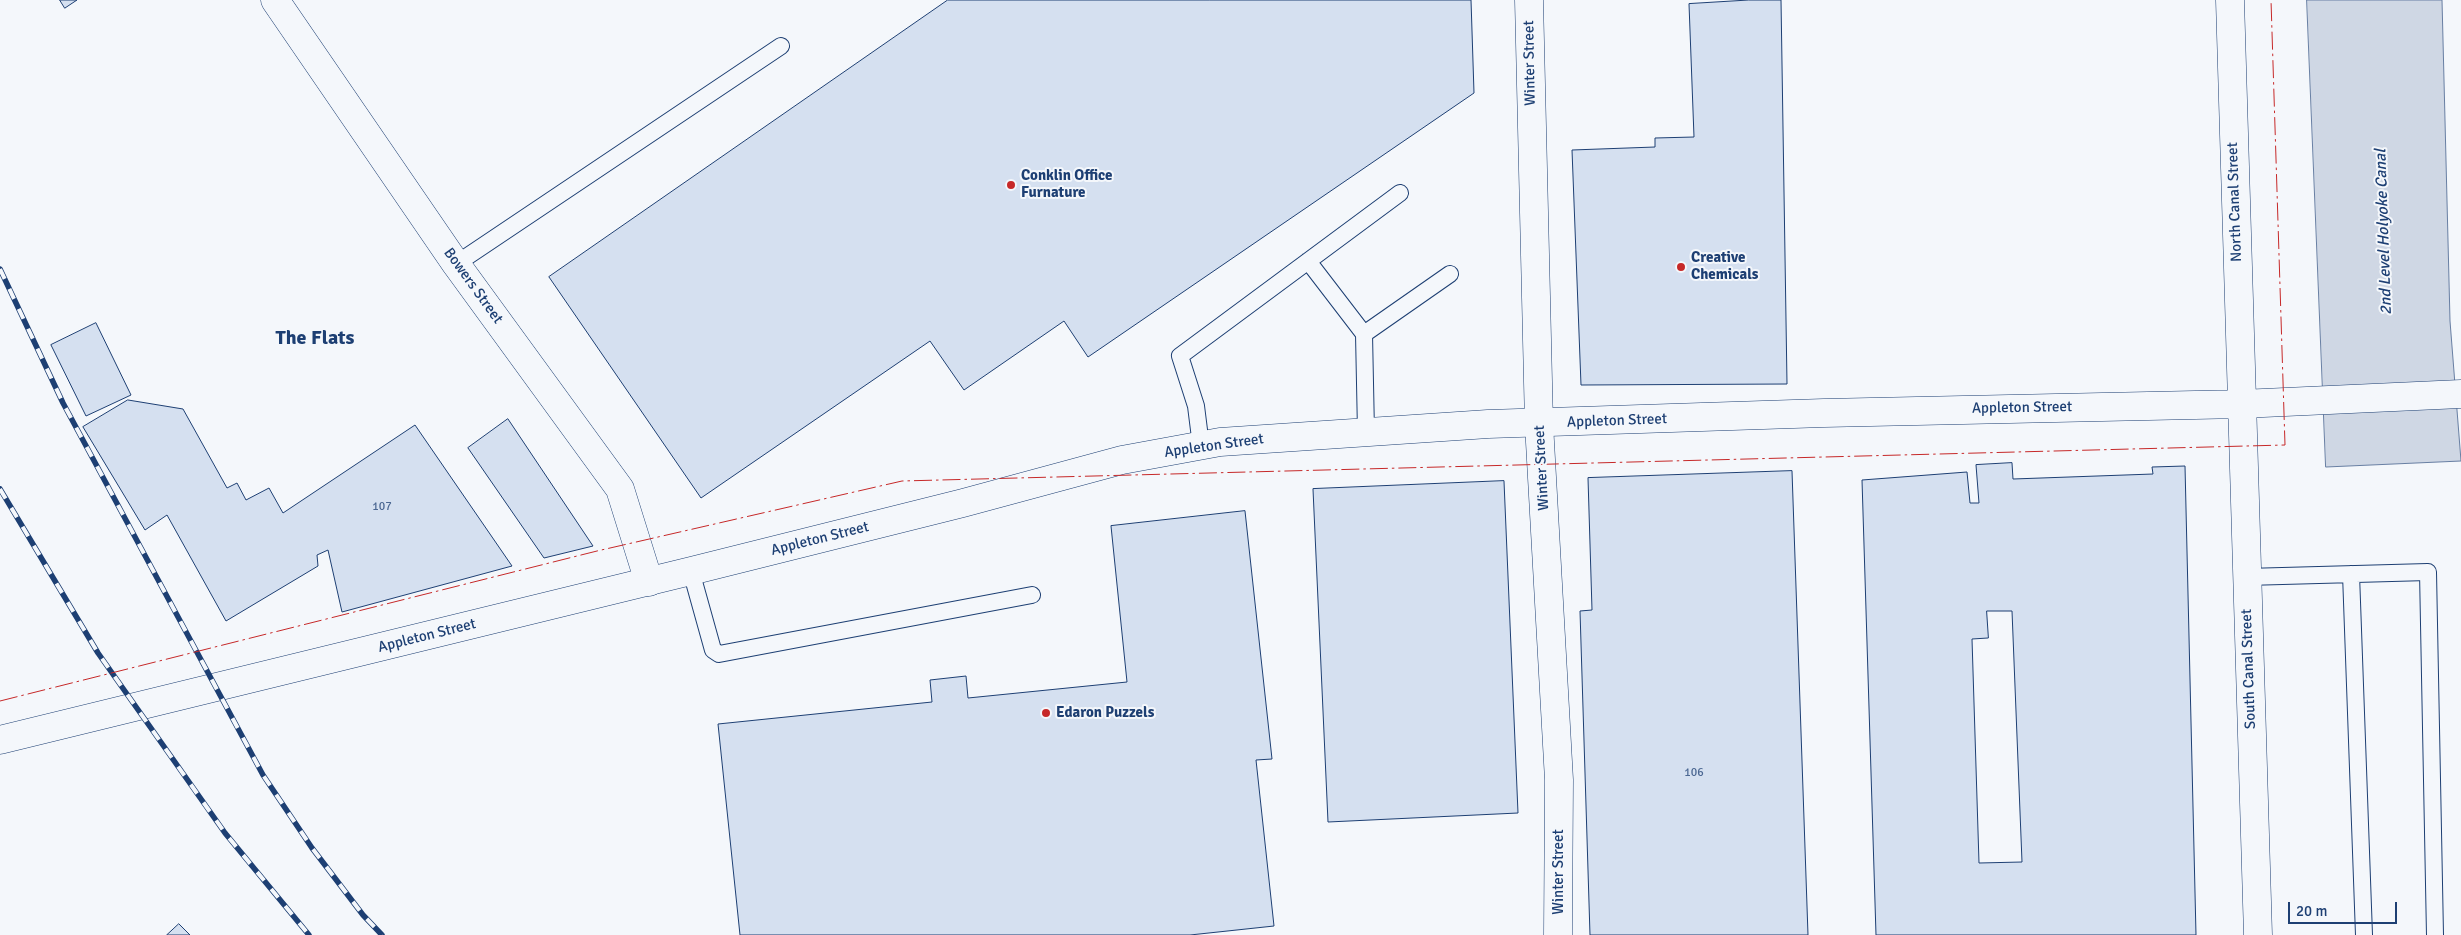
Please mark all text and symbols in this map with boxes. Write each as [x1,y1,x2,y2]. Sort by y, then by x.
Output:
street label: Winter Street [1520,20,1540,106]
street label: North Canal Street [2224,142,2246,262]
water label: 2nd Level Holyoke Canal [2372,149,2396,315]
place label: Conklin Office Furnature [1021,167,1113,202]
marker: Conklin Office Furnature [1005,179,1017,191]
street label: Bowers Street [439,245,507,327]
place label: Creative Chemicals [1691,249,1758,284]
marker: Creative Chemicals [1675,261,1687,273]
district label: The Flats [276,327,354,351]
street label: Appleton Street [1972,398,2072,418]
street label: Appleton Street [1567,410,1667,432]
street label: Winter Street [1531,425,1553,511]
street label: Appleton Street [1163,430,1265,462]
house number: 107 [372,500,392,514]
street label: Appleton Street [769,518,871,560]
street label: South Canal Street [2238,609,2260,729]
street label: Appleton Street [376,615,478,657]
place label: Edaron Puzzels [1056,704,1154,722]
marker: Edaron Puzzels [1040,707,1052,719]
house number: 106 [1684,766,1704,780]
street label: Winter Street [1550,829,1568,915]
scale bar [2291,892,2400,924]
text: 20 m [2296,902,2327,920]

